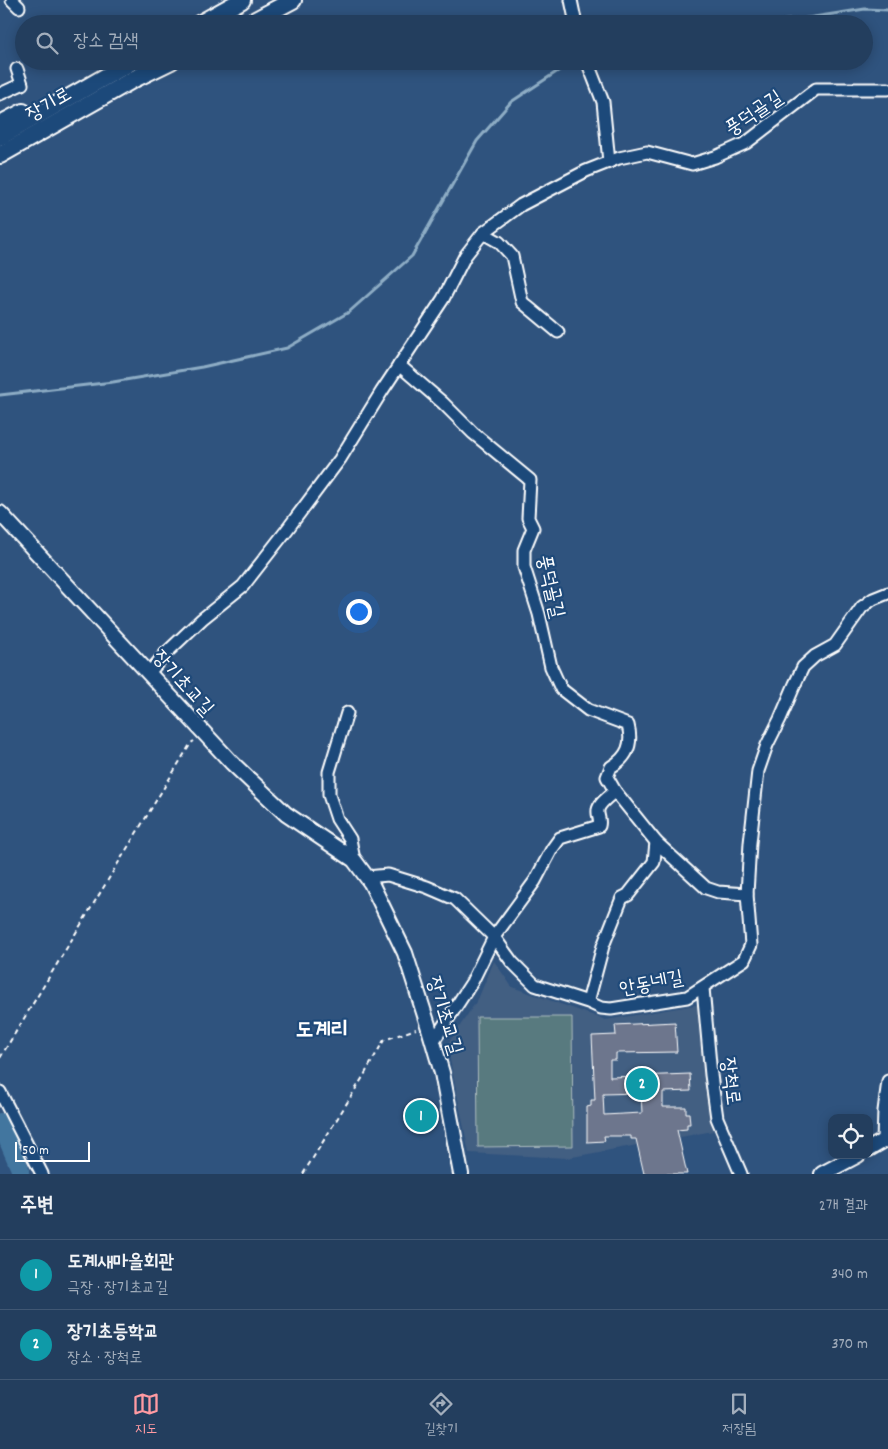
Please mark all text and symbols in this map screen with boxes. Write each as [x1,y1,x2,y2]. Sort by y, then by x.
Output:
search box [15,15,873,70]
icon: search [33,29,61,57]
text: 장소 검색 [73,29,139,56]
street label: 장기로 [22,81,77,130]
street label: 풍덕골길 [720,85,789,144]
street label: 풍덕골길 [528,552,570,621]
your location [346,599,372,625]
street label: 장기초교길 [144,645,219,723]
street label: 안동네길 [617,965,686,1005]
street label: 장기초교길 [418,973,468,1058]
district label: 도계리 [295,1016,349,1047]
street label: 장척로 [712,1056,746,1107]
pin: 2 [626,1065,658,1103]
pin: 1 [405,1097,437,1135]
map controls [828,1114,873,1159]
button: locate [828,1114,873,1159]
scale bar [15,1139,90,1162]
text: 50 m [22,1141,49,1161]
text: 주변 [20,1192,54,1222]
text: 2개 결과 [819,1195,868,1218]
text: 도계새마을회관 [67,1250,174,1277]
text: 1 [34,1263,38,1286]
text: 340 m [831,1263,868,1286]
text: 극장 · 장기초교길 [67,1277,168,1300]
text: 장기초등학교 [67,1320,159,1347]
text: 2 [33,1333,40,1356]
text: 370 m [831,1333,868,1356]
text: 장소 · 장척로 [67,1347,142,1370]
tab: 지도 [132,1390,160,1440]
tab: 길찾기 [424,1390,458,1440]
tab: 저장됨 [722,1390,756,1440]

